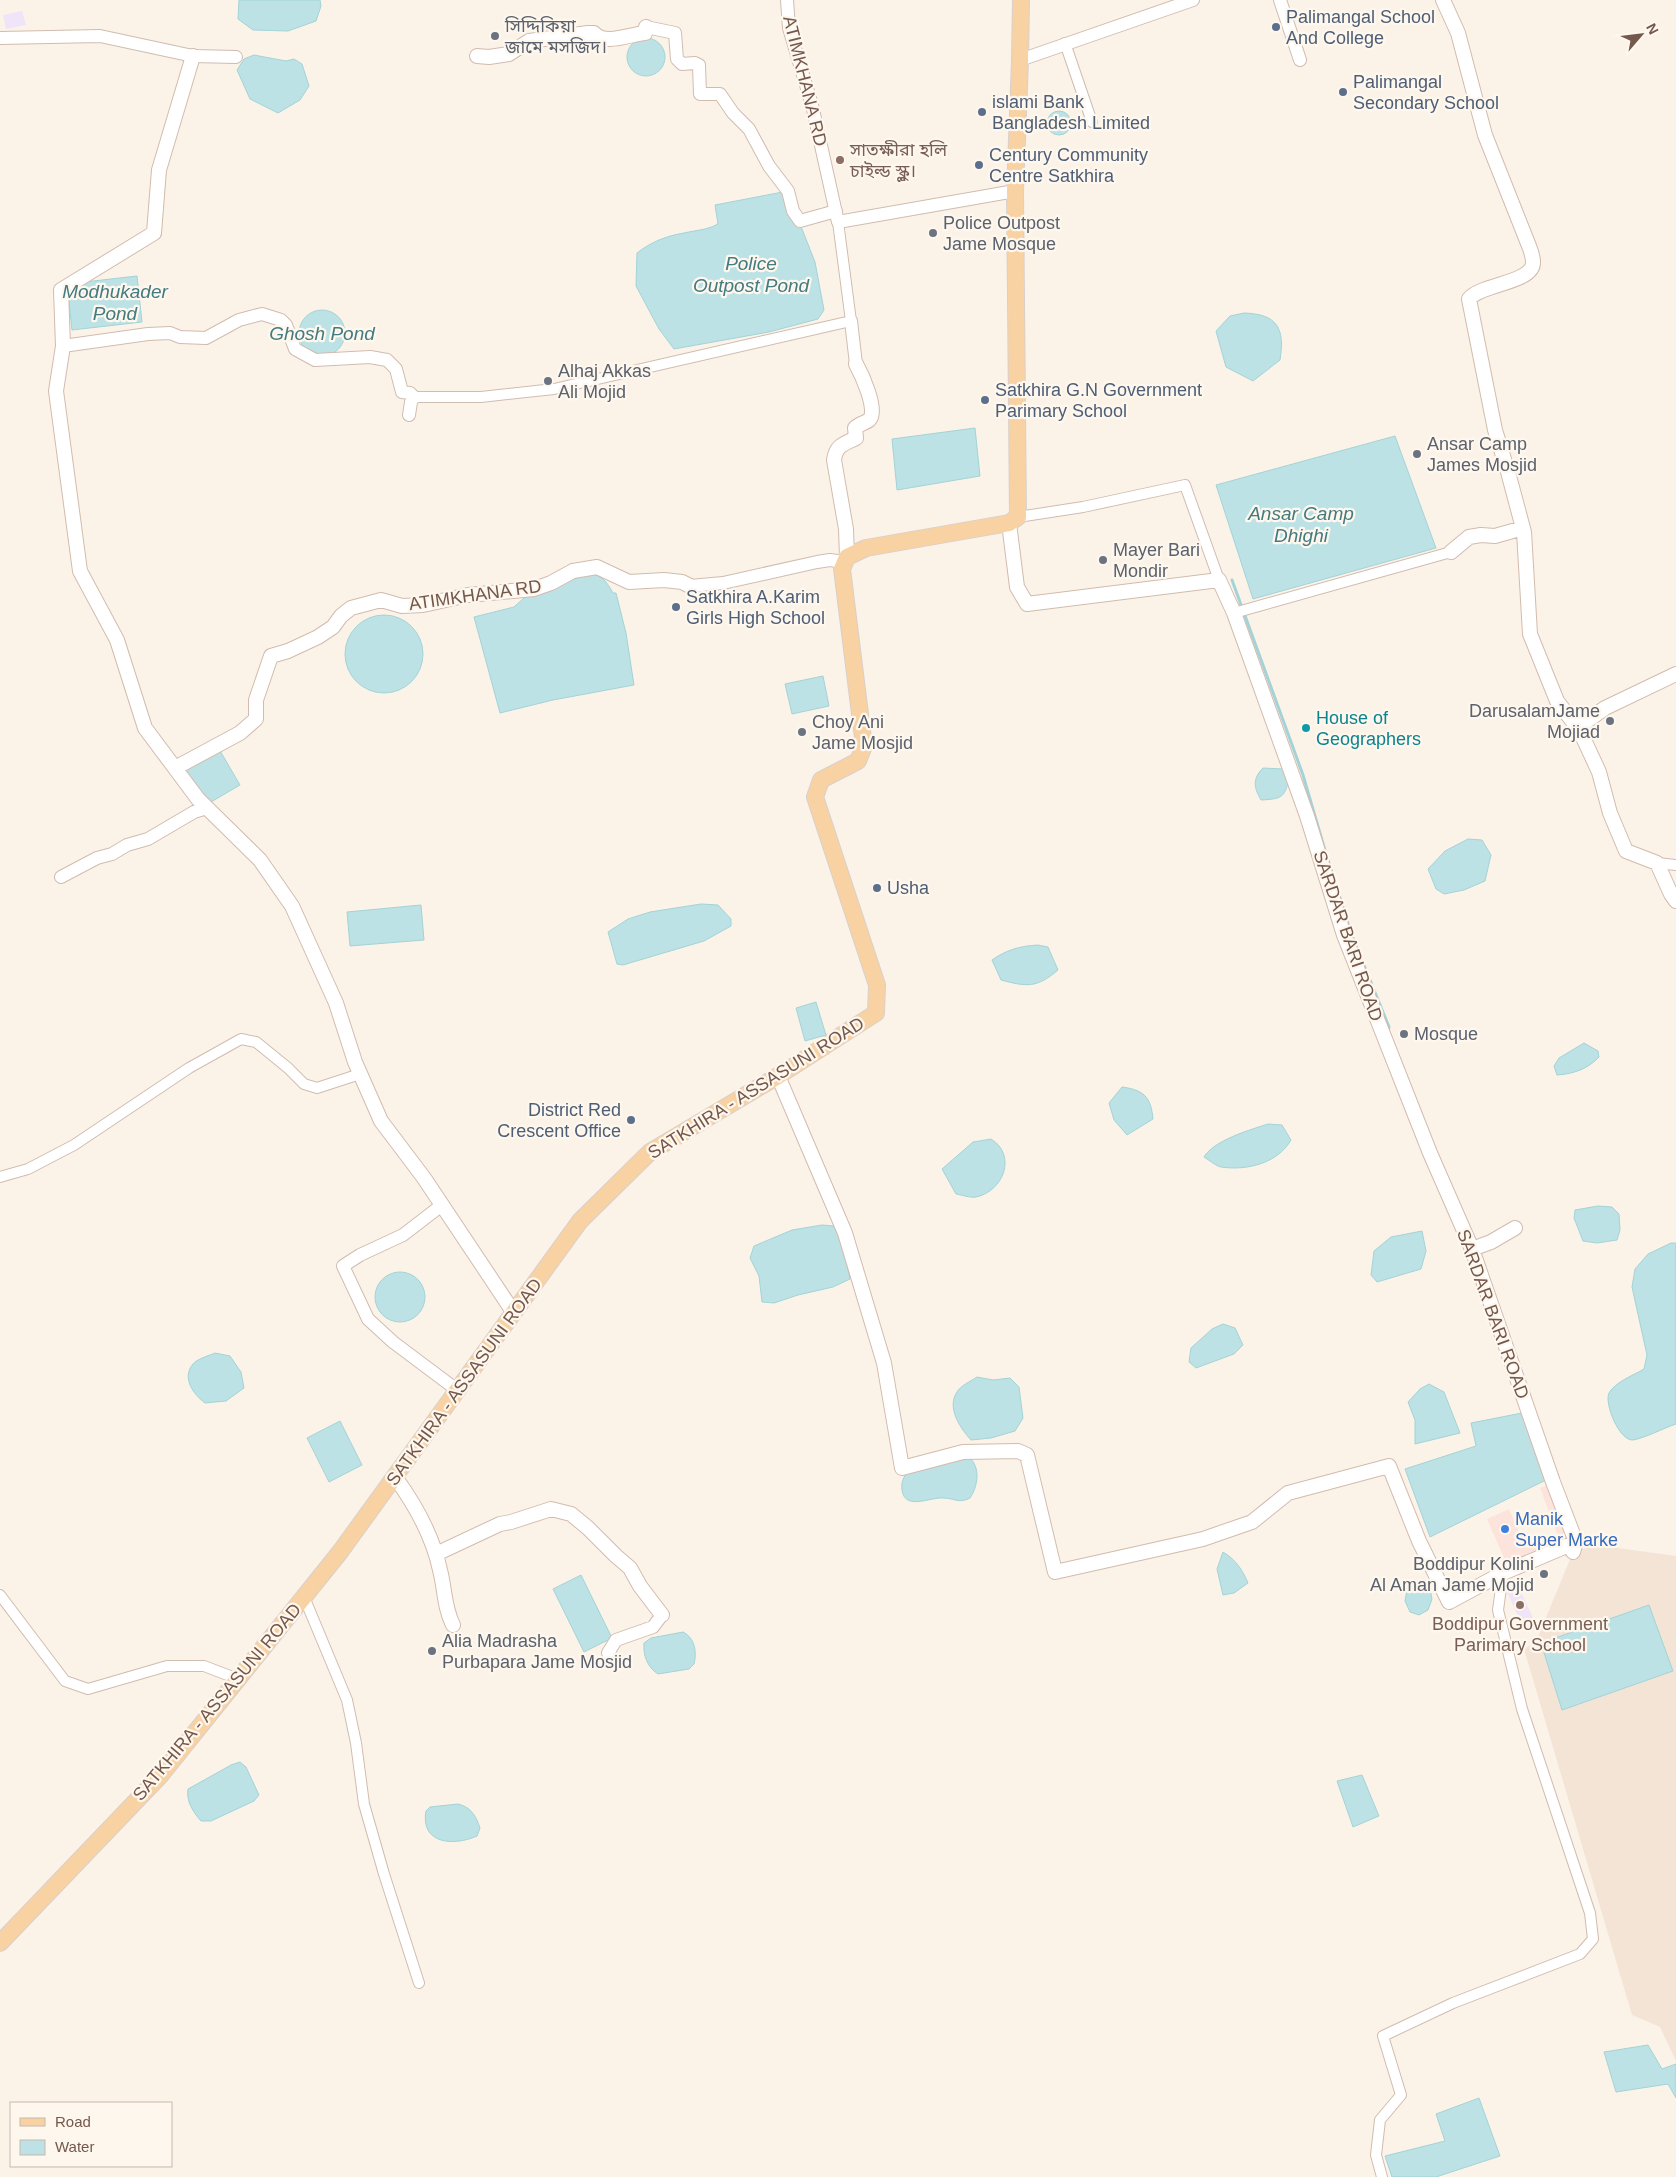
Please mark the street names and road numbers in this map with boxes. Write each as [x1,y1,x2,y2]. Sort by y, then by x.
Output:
street label: ATIMKHANA RD [779,14,831,148]
street label: ATIMKHANA RD [407,576,543,614]
street label: SARDAR BARI ROAD [1309,848,1387,1024]
street label: SATKHIRA - ASSASUNI ROAD [644,1013,868,1163]
street label: SARDAR BARI ROAD [1453,1226,1533,1402]
street label: SATKHIRA - ASSASUNI ROAD [382,1275,546,1489]
street label: SATKHIRA - ASSASUNI ROAD [129,1600,305,1804]

